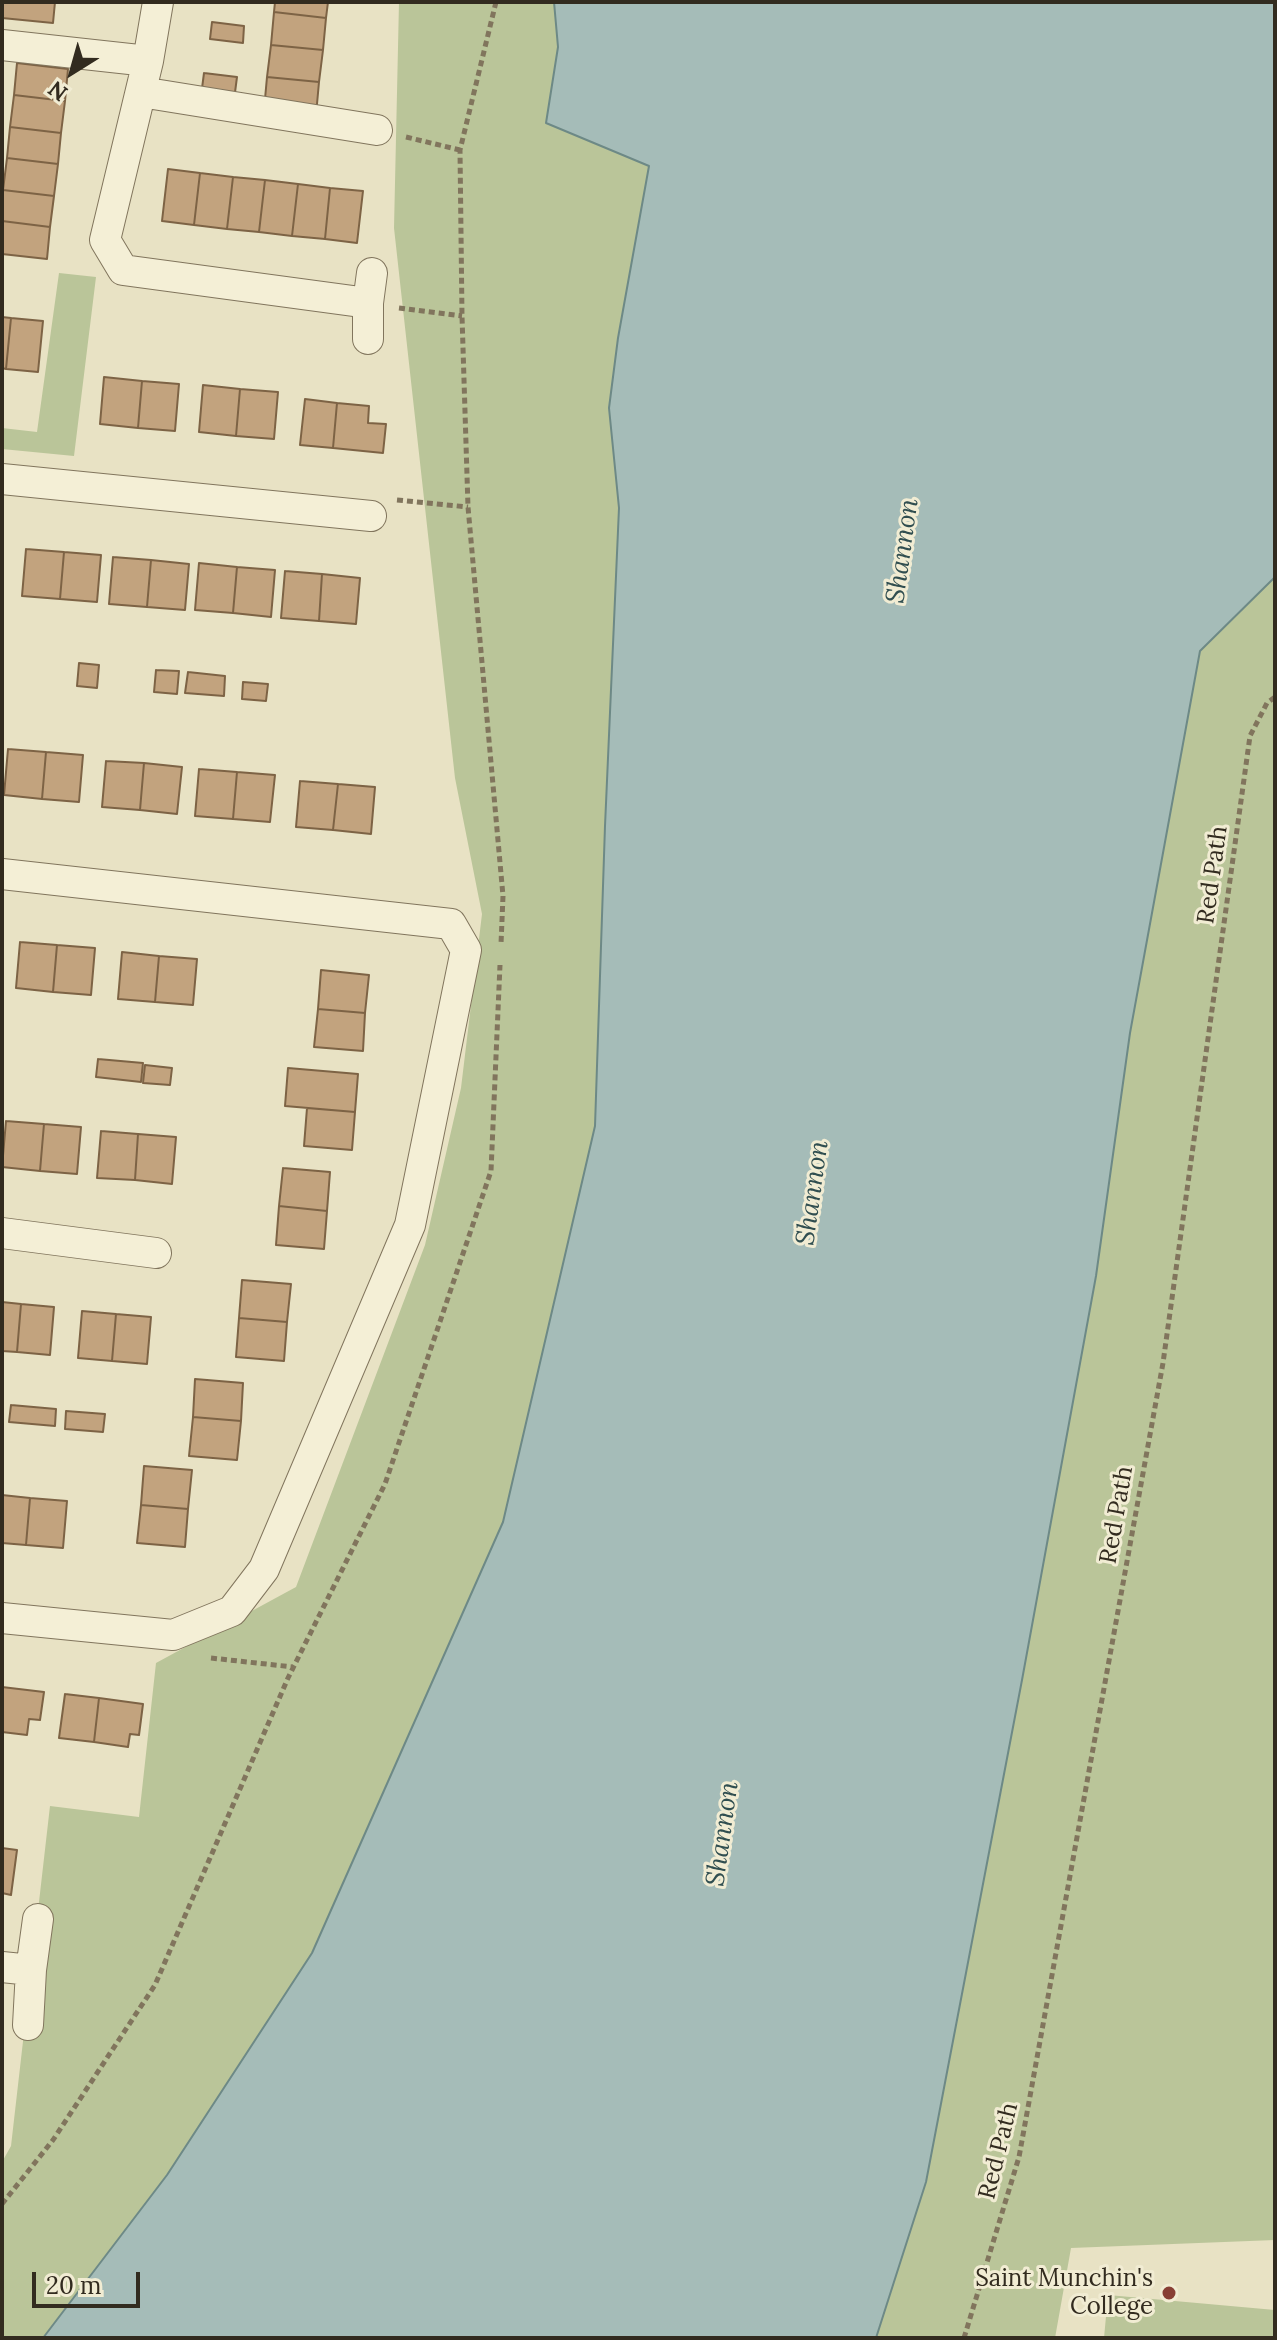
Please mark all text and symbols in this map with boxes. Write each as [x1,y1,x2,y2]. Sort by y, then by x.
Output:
north arrow [32,32,112,112]
text: N [42,75,73,107]
water label: Shannon [880,497,926,605]
street label: Red Path [1192,824,1234,926]
water label: Shannon [790,1139,836,1247]
street label: Red Path [1094,1464,1140,1566]
water label: Shannon [700,1780,746,1888]
street label: Red Path [973,2100,1025,2202]
scale bar [36,2256,144,2306]
place label: Saint Munchin's College [975,2265,1153,2321]
text: 20 m [46,2270,102,2301]
marker: Saint Munchin's College [1160,2284,1178,2302]

